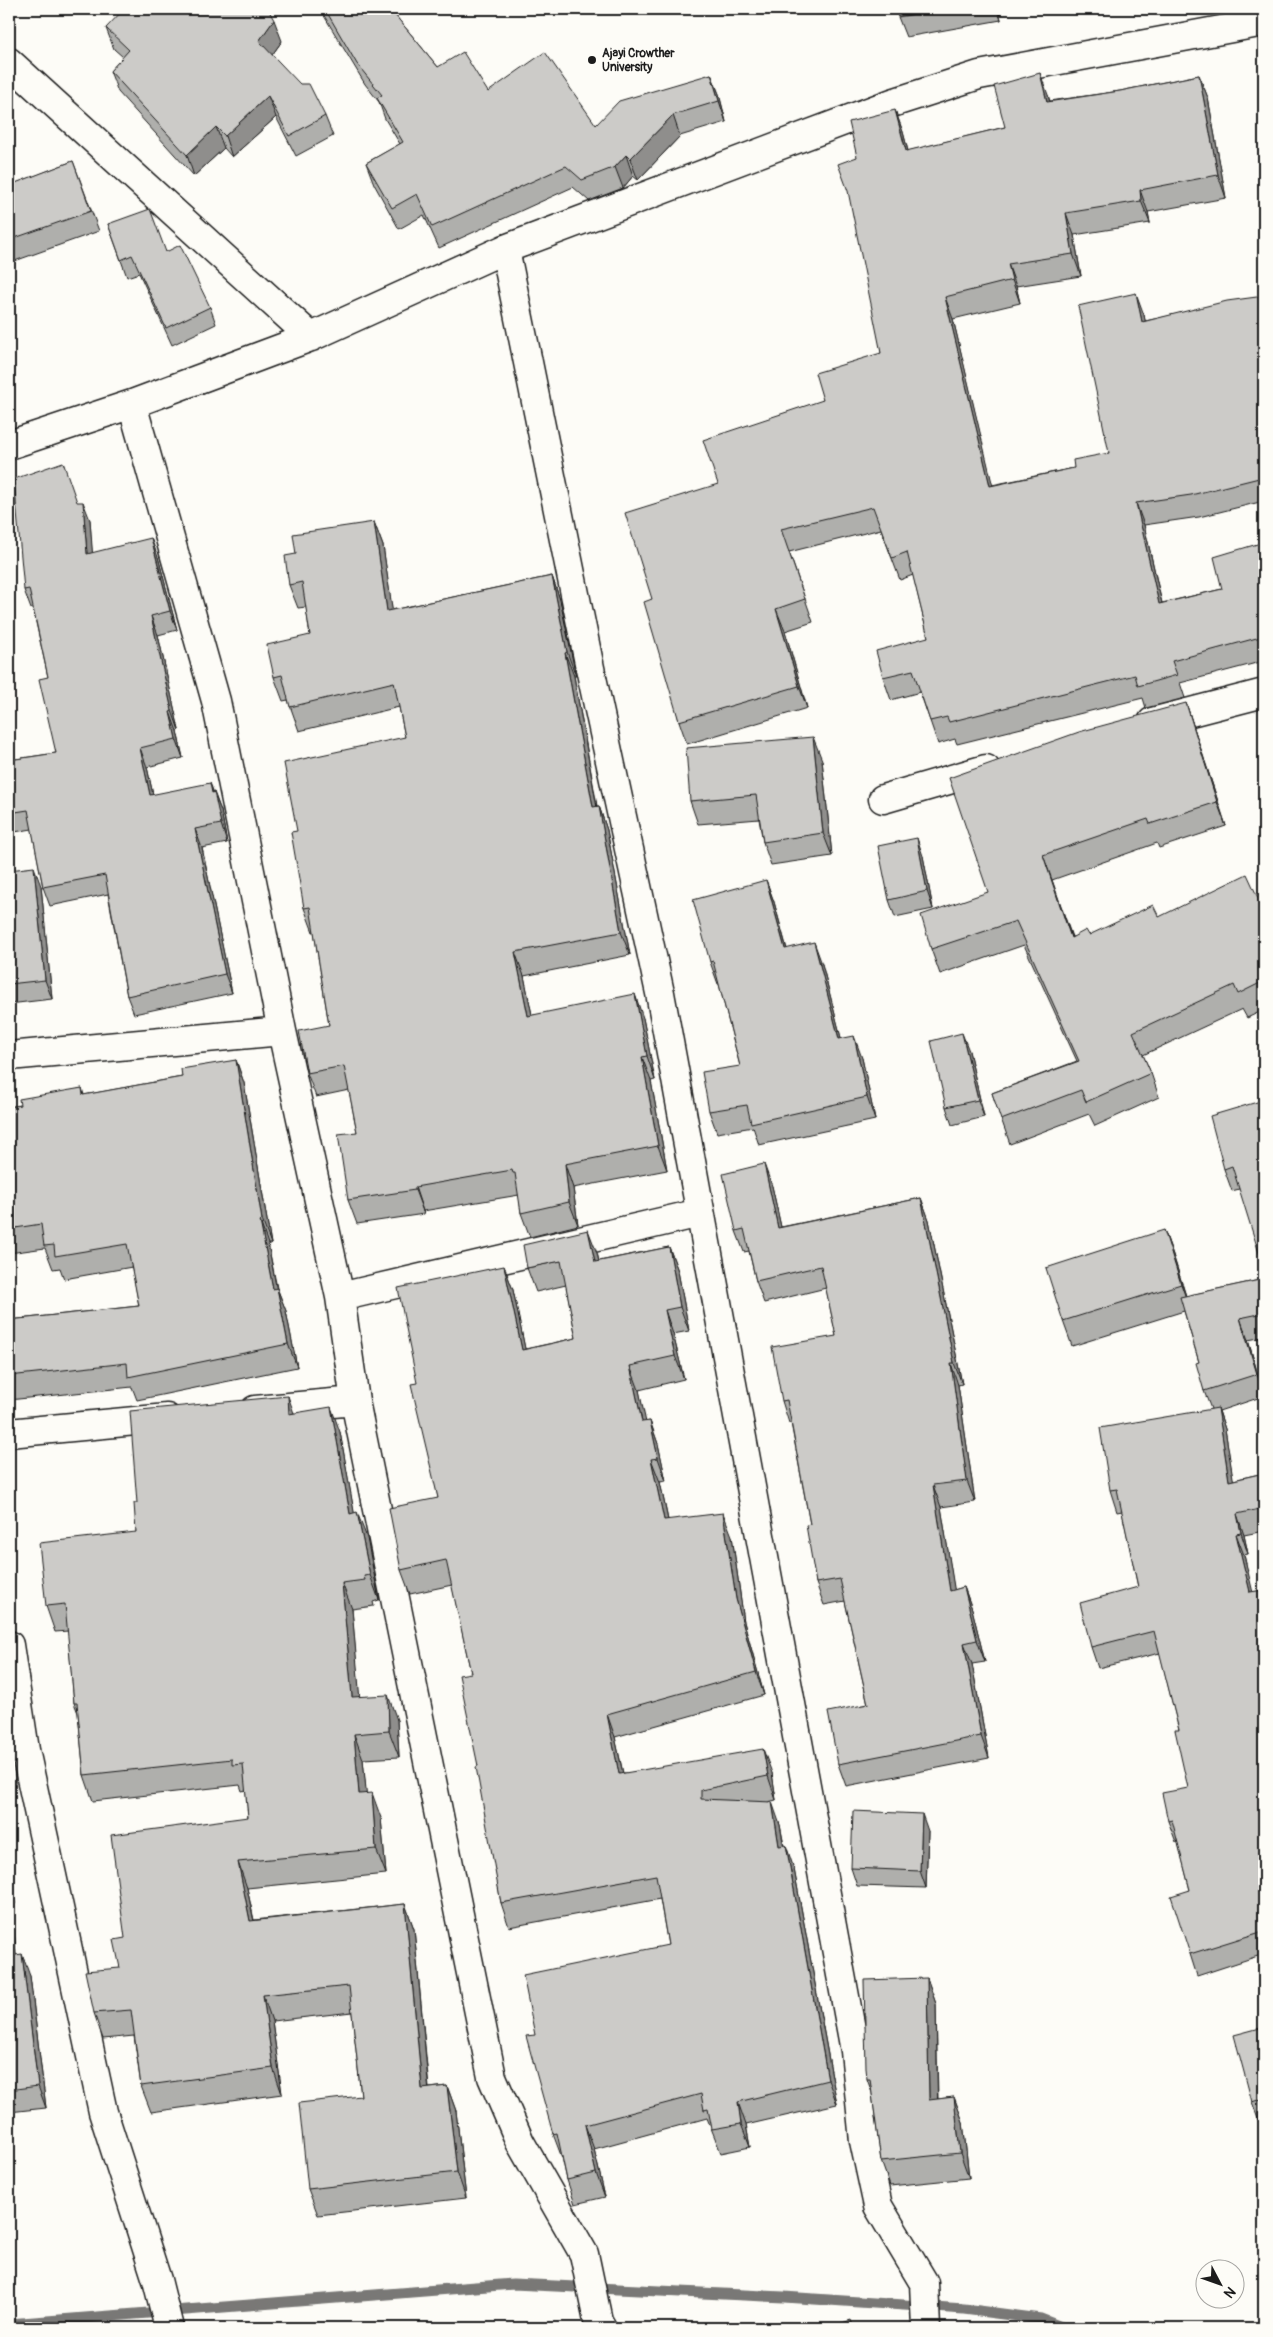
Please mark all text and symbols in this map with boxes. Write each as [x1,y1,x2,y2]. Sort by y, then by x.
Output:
place label: Ajayi Crowther University [602,46,675,75]
marker: Ajayi Crowther University [586,54,598,66]
north arrow [1196,2260,1246,2310]
text: N [1220,2283,1239,2301]

